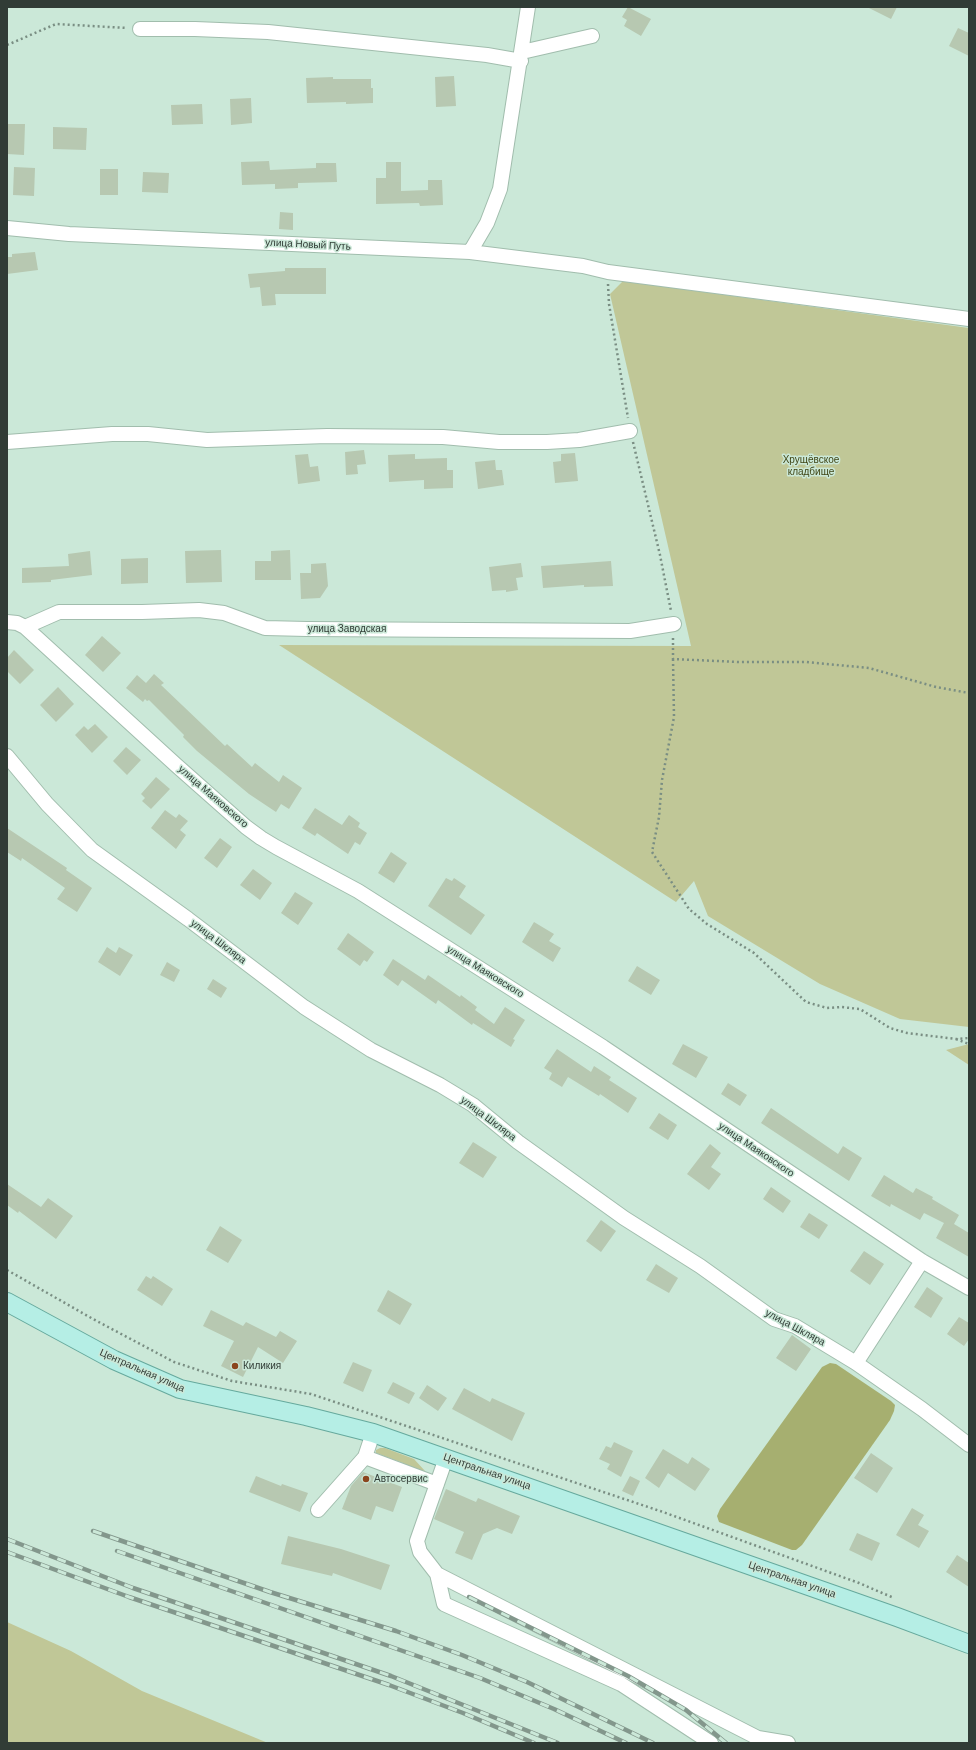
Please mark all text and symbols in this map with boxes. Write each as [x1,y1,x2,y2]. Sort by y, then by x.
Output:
street label: улица Новый Путь [265,237,351,253]
park label: Хрущёвское кладбище [783,454,839,478]
street label: улица Заводская [308,623,386,635]
street label: улица Маяковского [176,763,250,831]
street label: улица Шкляра [188,917,248,967]
street label: улица Маяковского [444,943,526,1001]
street label: улица Шкляра [458,1094,518,1144]
street label: улица Маяковского [716,1120,796,1180]
street label: улица Шкляра [763,1307,827,1349]
street label: Центральная улица [98,1347,186,1395]
place label: Киликия [243,1360,281,1372]
marker: Киликия [230,1361,240,1371]
street label: Центральная улица [442,1451,532,1493]
place label: Автосервис [374,1473,428,1485]
marker: Автосервис [361,1474,371,1484]
street label: Центральная улица [747,1559,837,1601]

